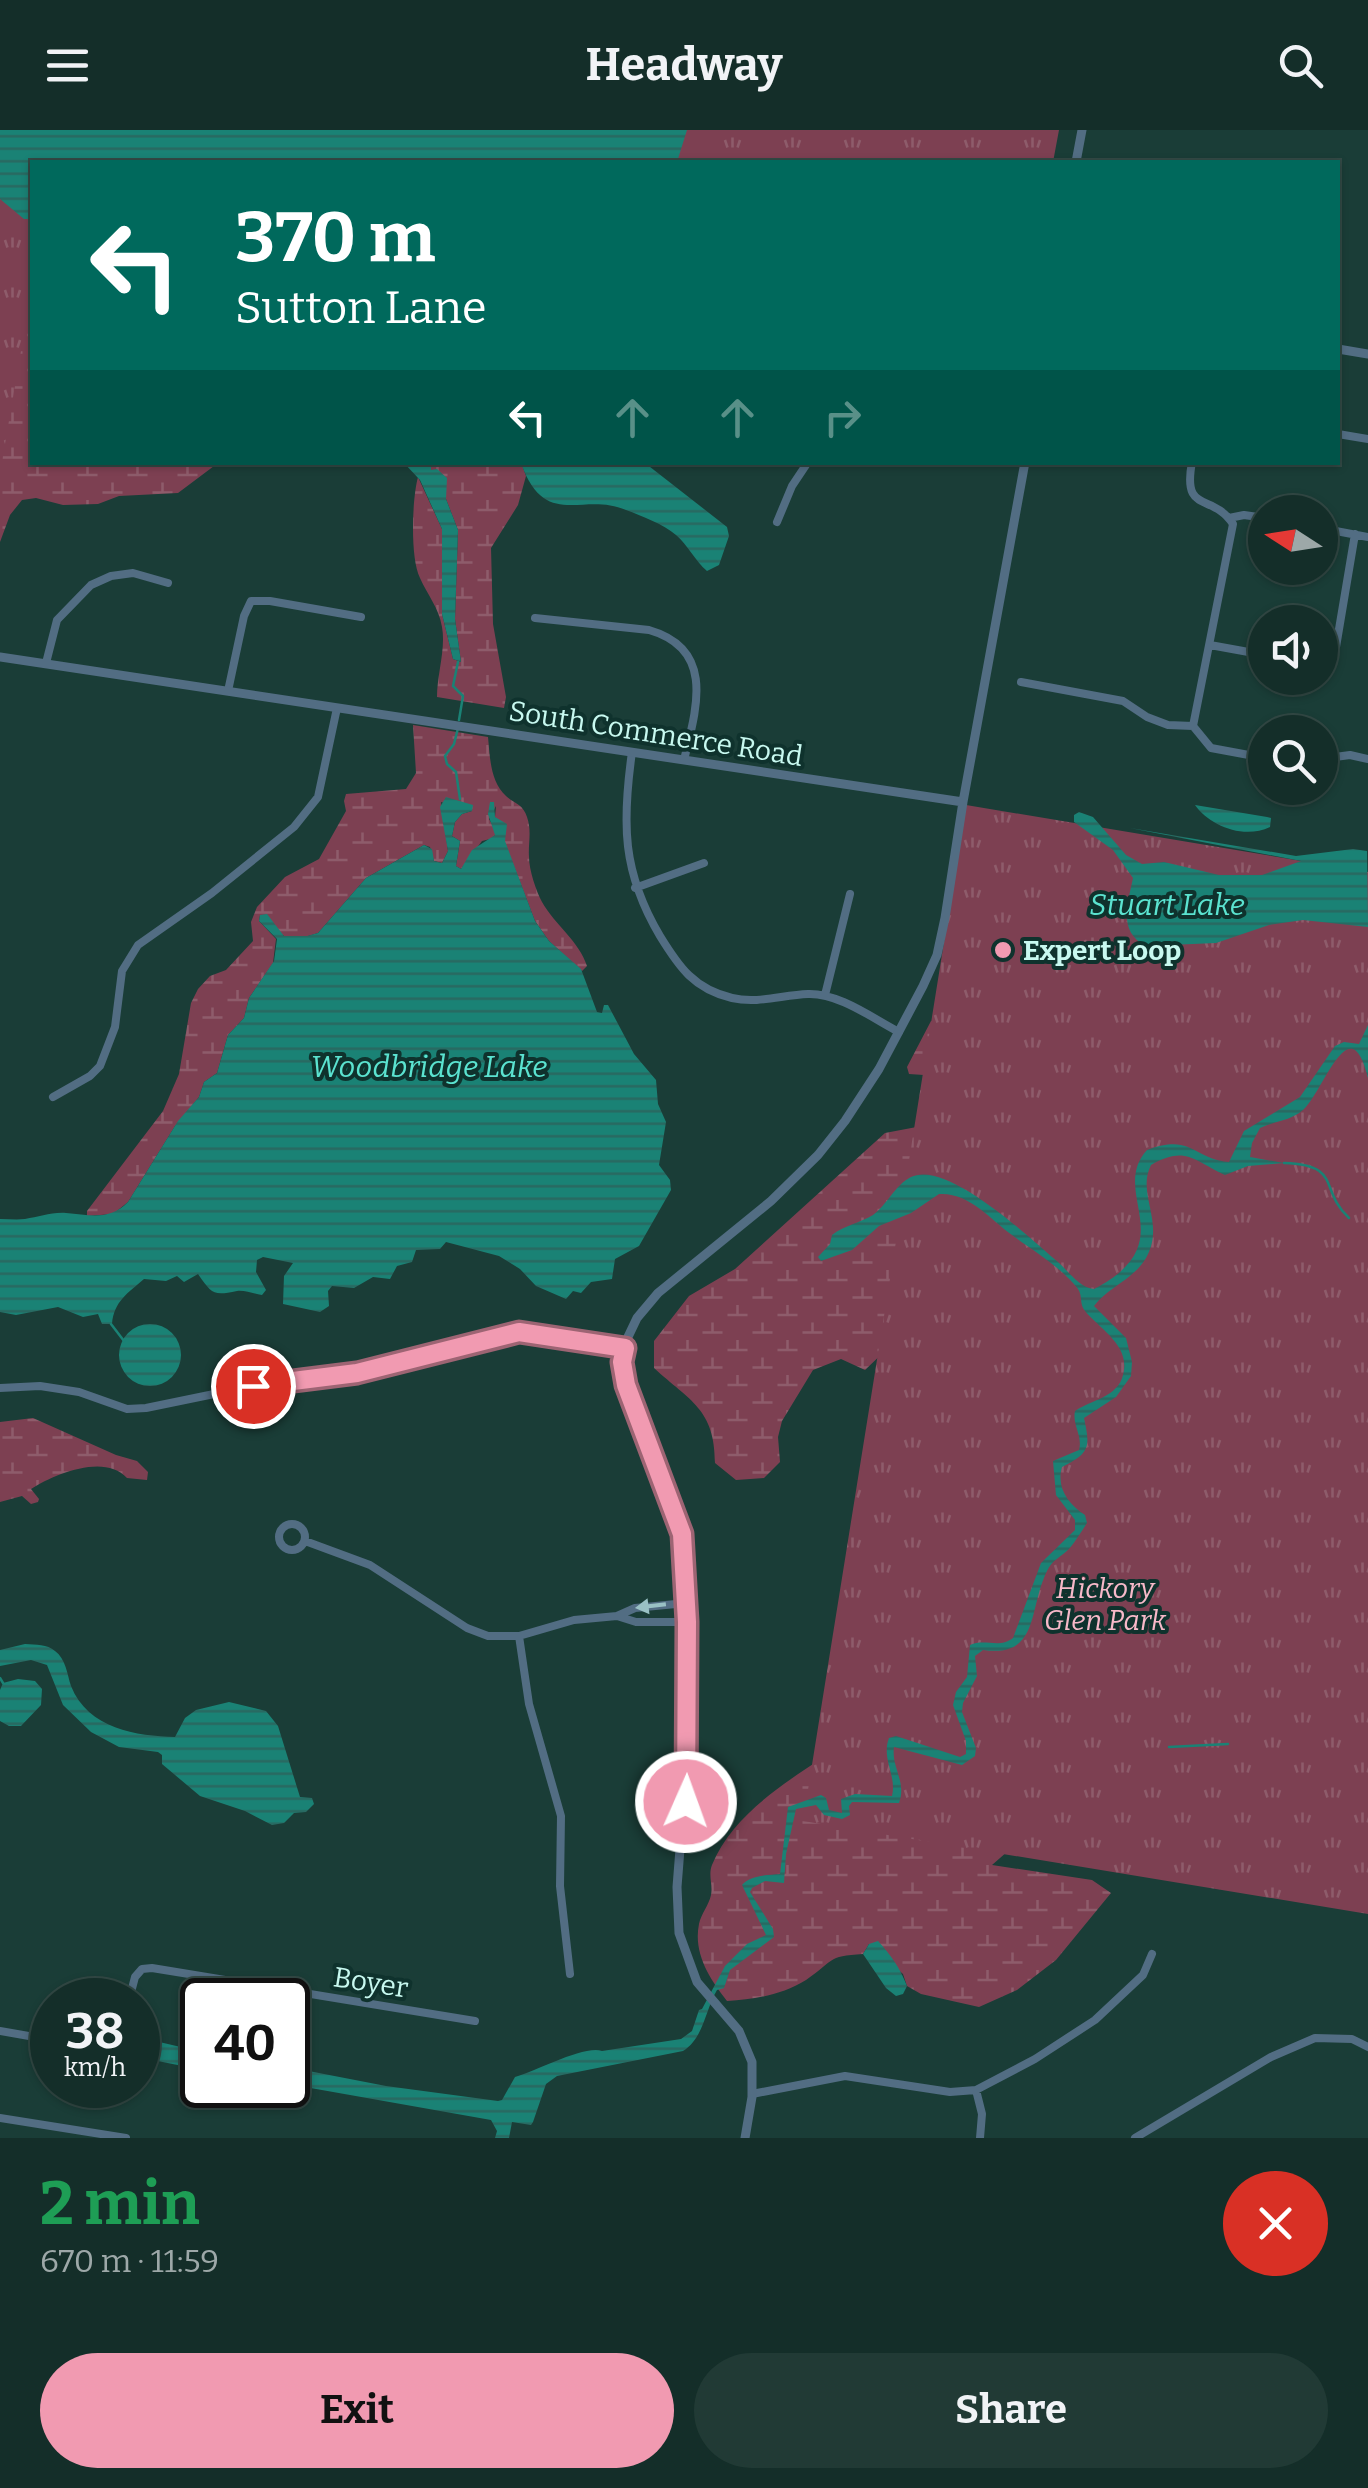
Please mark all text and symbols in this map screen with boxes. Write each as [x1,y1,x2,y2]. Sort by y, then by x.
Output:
icon: menu [40,38,95,93]
text: Headway [586,38,782,92]
icon: search [1273,38,1328,93]
text: 370 m [235,196,436,280]
icon: left [70,200,200,330]
text: Sutton Lane [235,281,487,335]
icon: left [500,390,555,445]
icon: ahead [605,390,660,445]
icon: ahead [710,390,765,445]
icon: right [815,390,870,445]
north arrow [1248,495,1338,585]
map controls [1248,495,1338,805]
button: sound [1248,605,1338,695]
street label: South Commerce Road [507,694,805,773]
button: search [1248,715,1338,805]
water label: Stuart Lake [1089,887,1245,923]
place label: Expert Loop [1023,934,1181,967]
marker: Expert Loop [992,939,1014,961]
water label: Woodbridge Lake [311,1049,547,1085]
pin [211,1344,296,1429]
icon: arrive [226,1359,281,1414]
park label: Hickory Glen Park [1044,1572,1167,1637]
one-way arrow [635,1599,666,1615]
position arrow [634,1750,738,1854]
street label: Boyer [331,1960,411,2005]
speed limit sign: 40 [180,1978,310,2108]
text: 38 [66,2001,124,2061]
text: km/h [64,2053,126,2083]
text: 2 min [40,2168,200,2240]
button: close [1223,2171,1328,2276]
text: 670 m · 11:59 [40,2242,219,2280]
button: Exit [40,2353,674,2468]
button: Share [694,2353,1328,2468]

